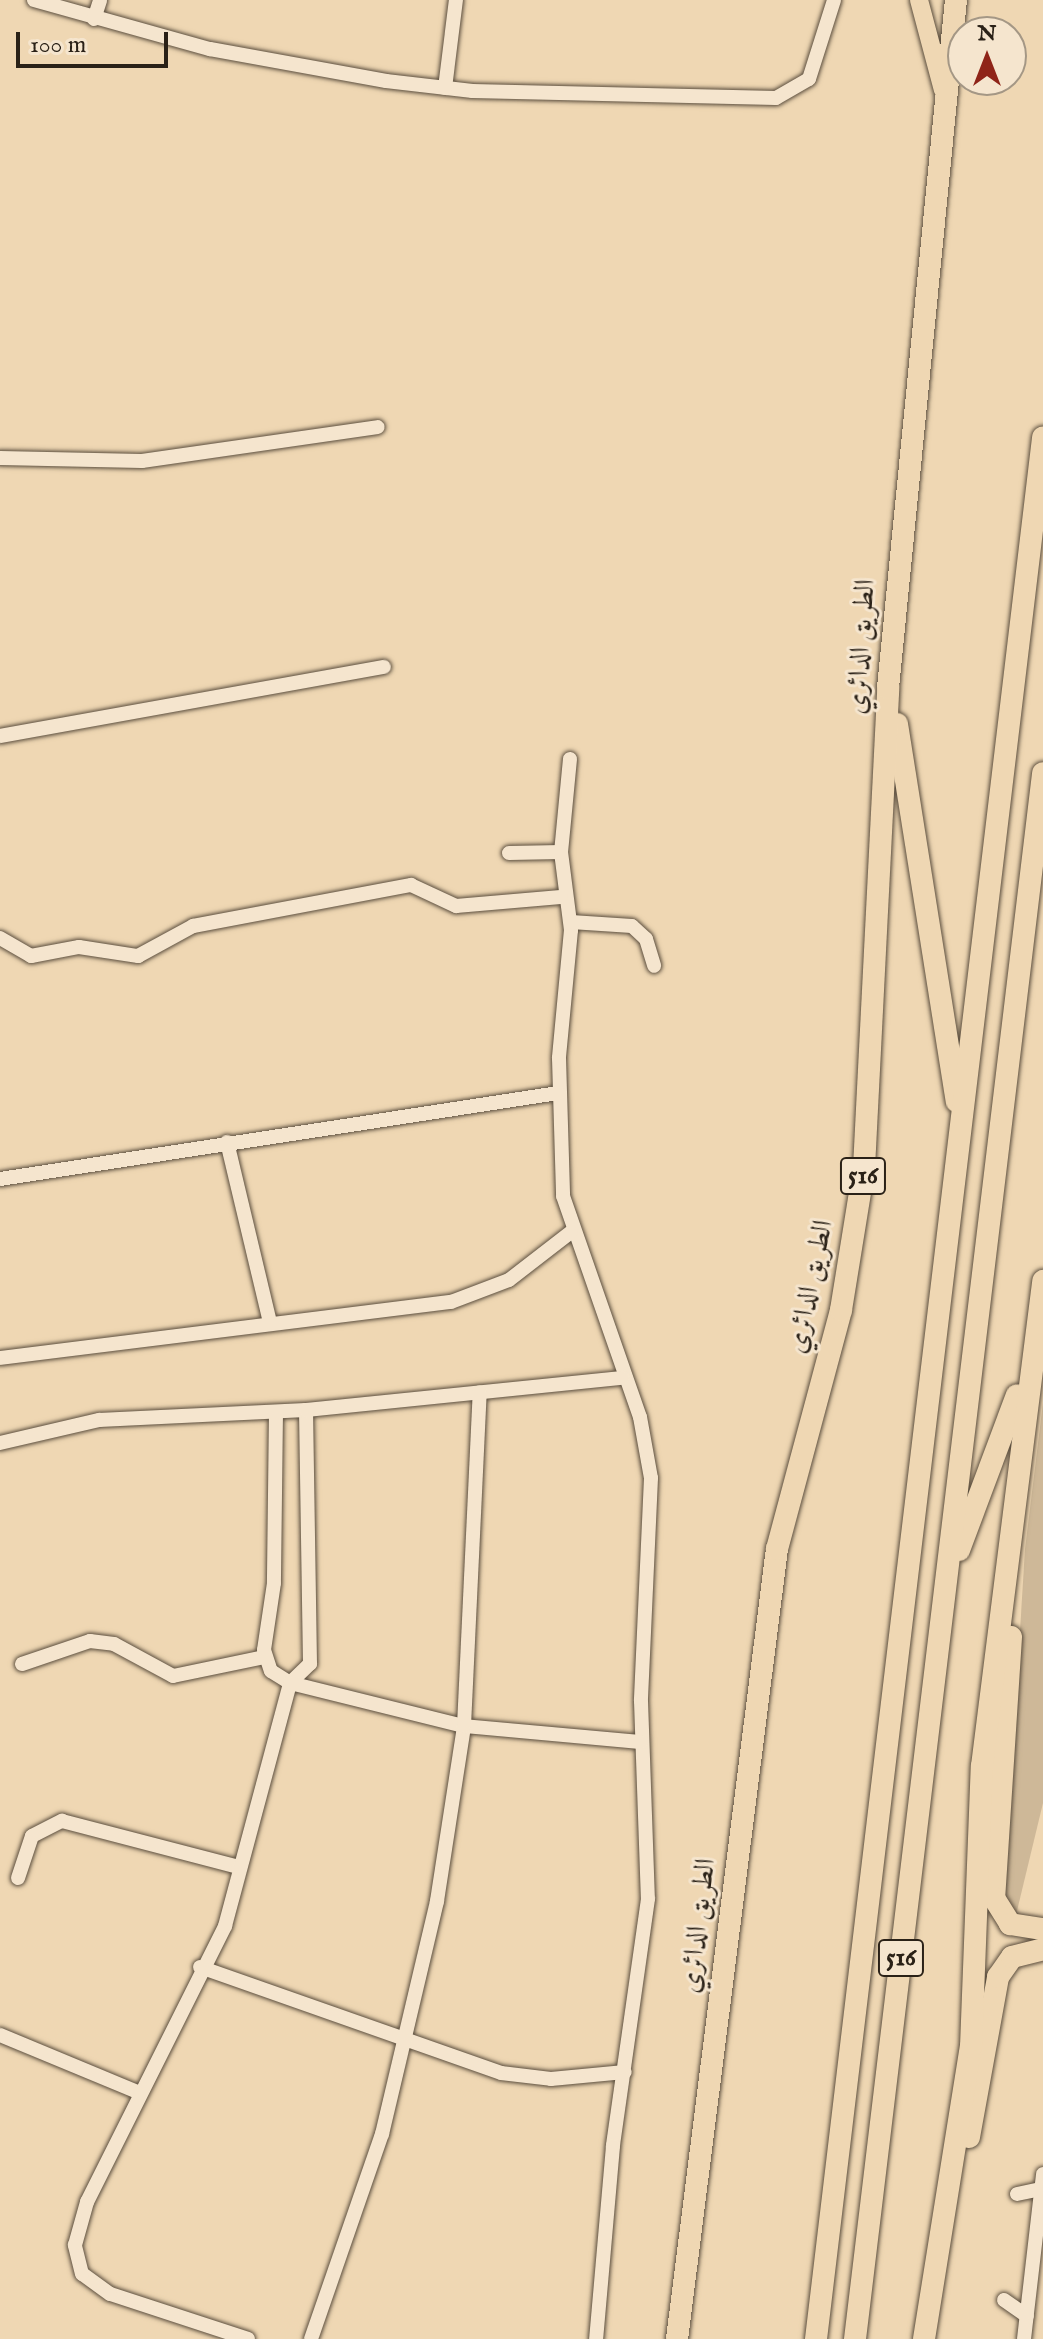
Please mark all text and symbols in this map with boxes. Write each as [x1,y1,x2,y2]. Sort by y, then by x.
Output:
scale bar [20,16,172,66]
north arrow [947,16,1027,96]
text: N [977,20,997,48]
text: 100 m [30,30,86,61]
street label: الطريق الدائري [841,578,883,716]
road number: 516 [839,1154,887,1198]
street label: الطريق الدائري [780,1217,842,1357]
street label: الطريق الدائري [674,1857,724,1995]
road number: 516 [877,1936,925,1980]

